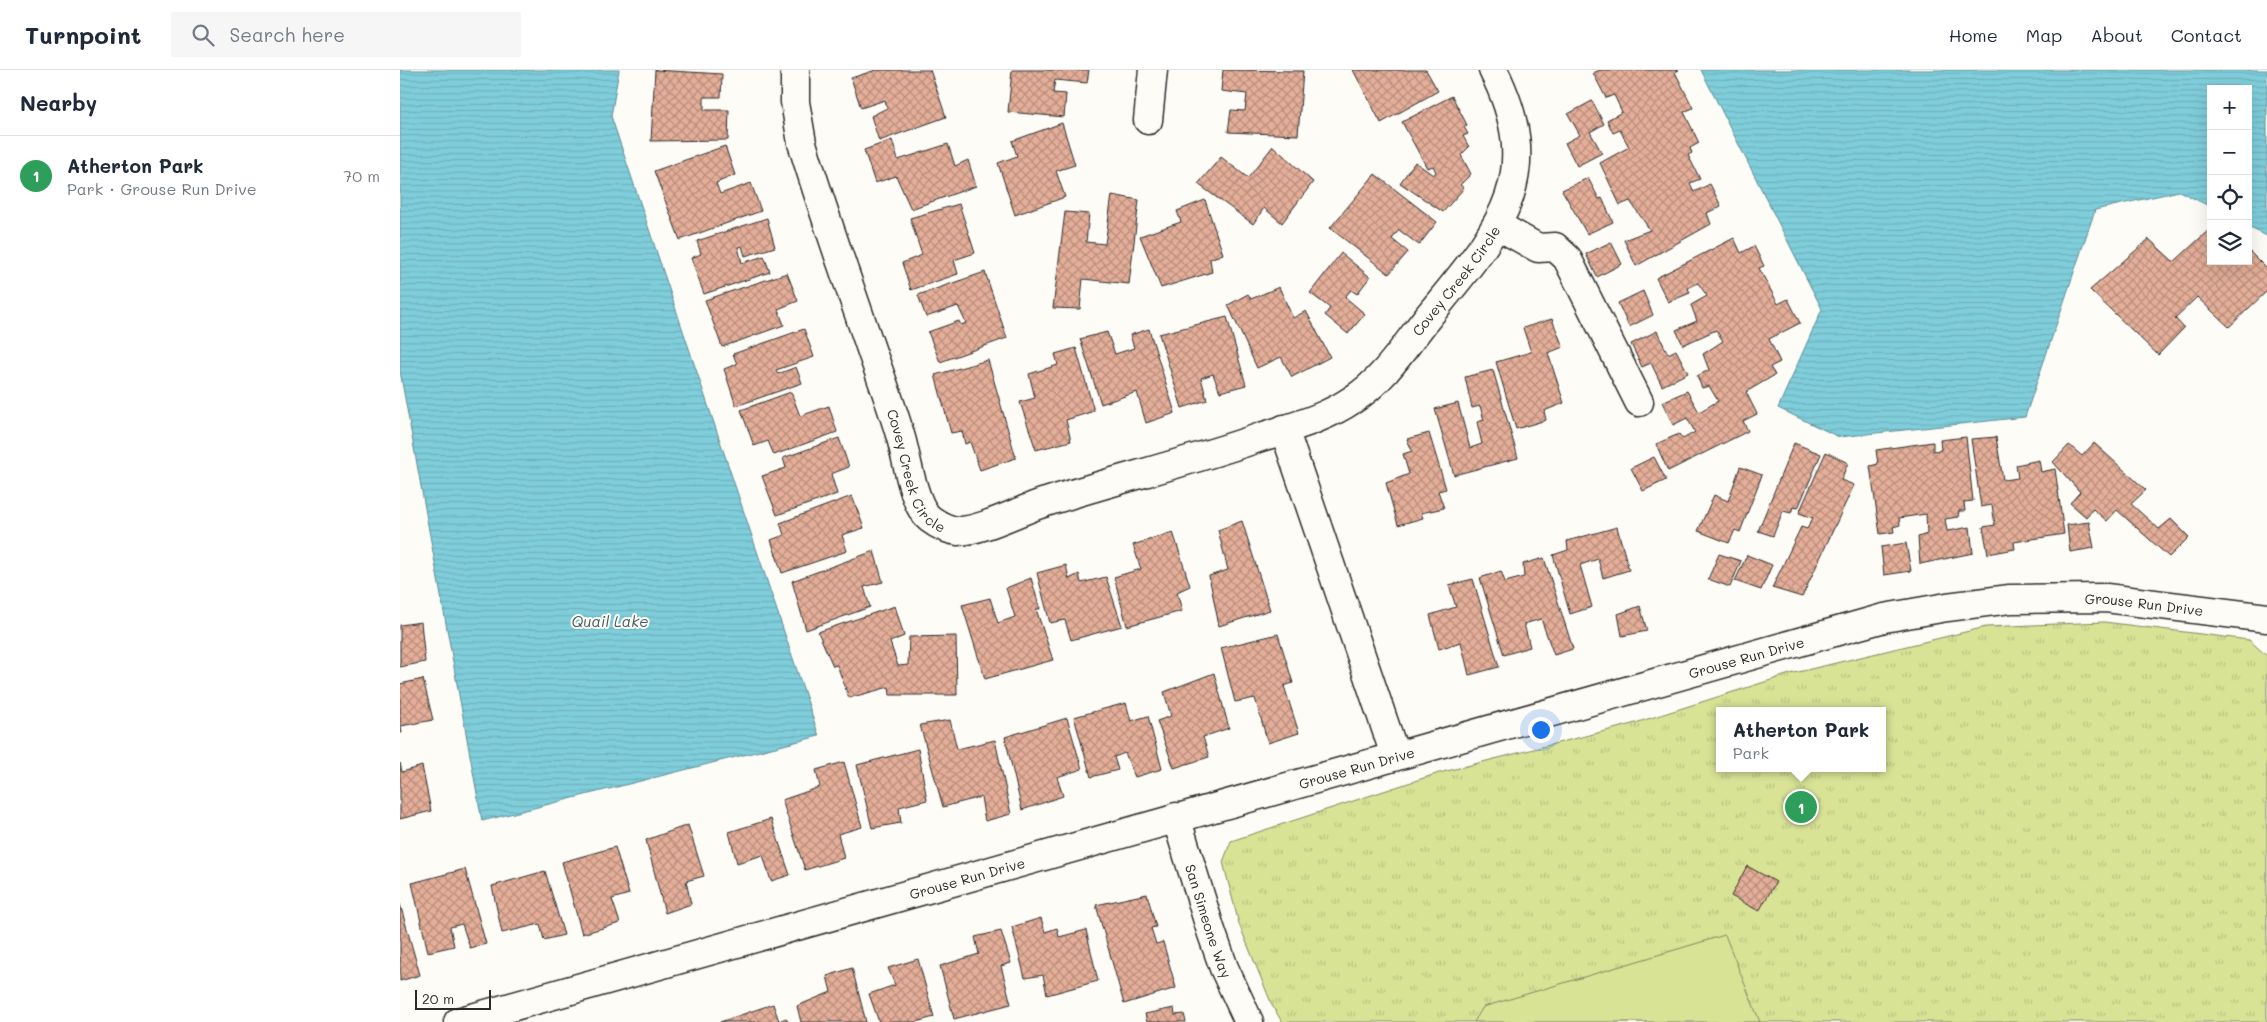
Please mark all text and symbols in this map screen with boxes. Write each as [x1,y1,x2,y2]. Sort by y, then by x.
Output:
search box [171,12,521,57]
text: Turnpoint [25,19,141,50]
icon: search [189,21,217,49]
text: Search here [229,22,345,47]
text: Home [1949,23,1998,47]
text: Map [2026,23,2062,47]
text: About [2090,23,2143,47]
text: Contact [2171,23,2242,47]
map controls [2207,85,2252,265]
button: + [2207,85,2252,130]
text: Nearby [20,89,97,116]
button: − [2207,130,2252,175]
text: Atherton Park [67,153,203,178]
text: 1 [32,165,40,186]
text: 70 m [343,165,380,186]
button: locate [2207,175,2252,220]
text: Park · Grouse Run Drive [67,178,257,199]
button: layers [2207,220,2252,265]
street label: Covey Creek Circle [1407,222,1504,339]
street label: Covey Creek Circle [883,406,949,536]
street label: Grouse Run Drive [2085,588,2204,620]
water label: Quail Lake [572,611,648,631]
street label: Grouse Run Drive [1686,632,1806,682]
popup [1716,707,1886,772]
your location [1528,717,1554,743]
text: Atherton Park [1733,717,1869,742]
street label: Grouse Run Drive [1297,742,1417,793]
text: Park [1733,742,1769,763]
pin: 1 [1785,788,1817,826]
street label: Grouse Run Drive [907,852,1027,903]
street label: San Simeone Way [1182,862,1237,981]
scale bar [415,987,491,1010]
text: 20 m [422,989,454,1008]

